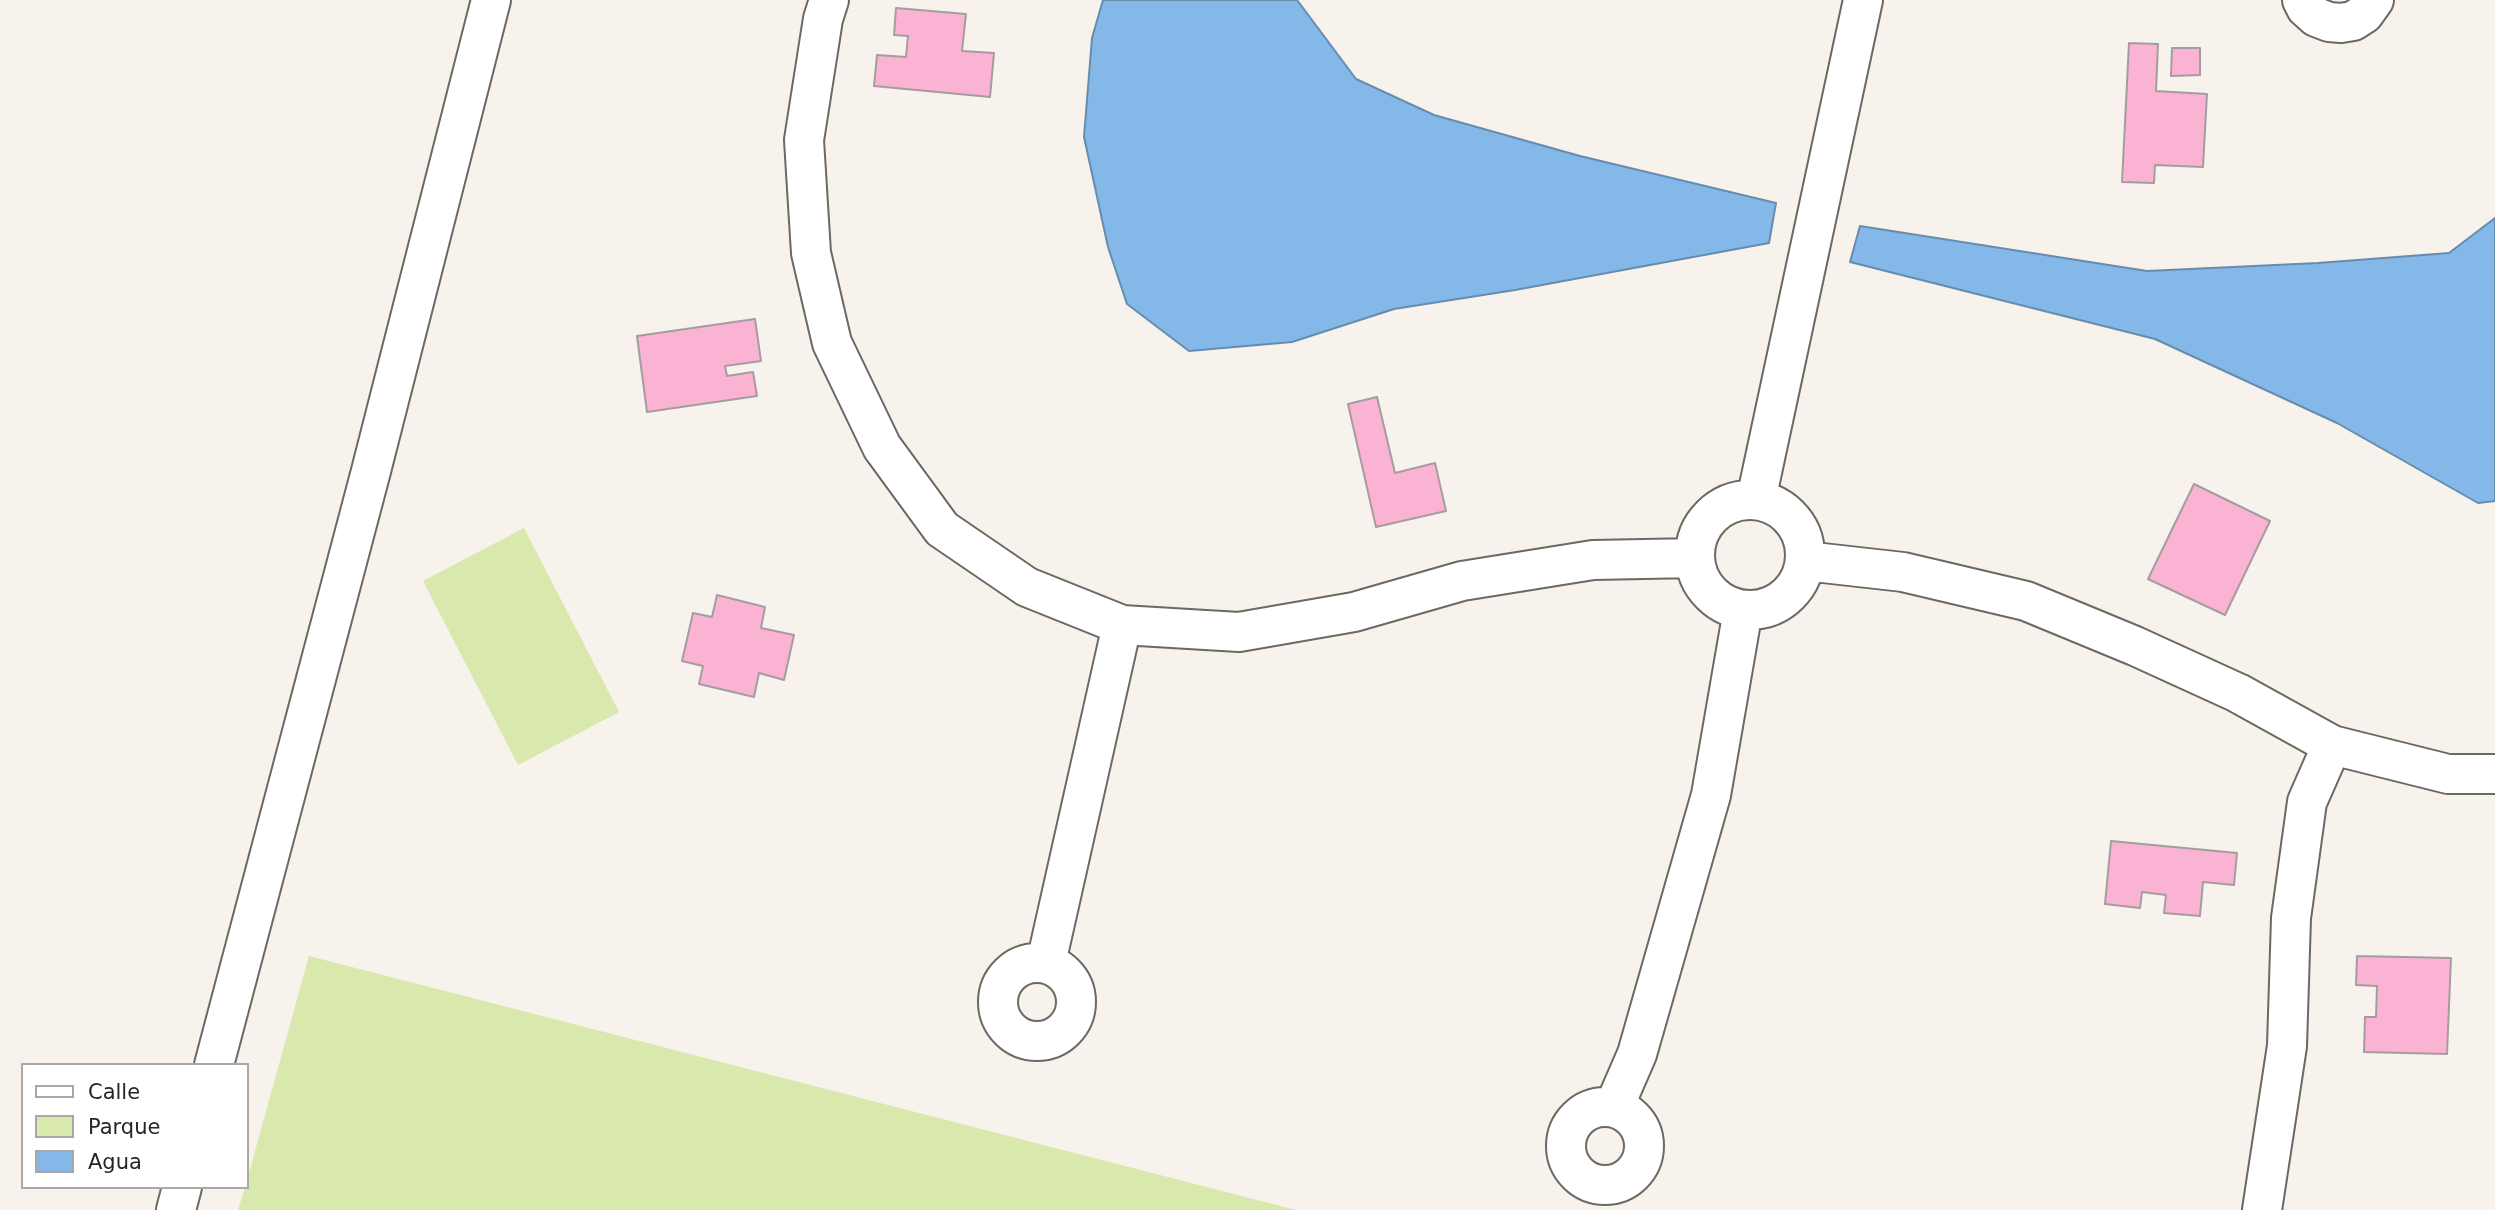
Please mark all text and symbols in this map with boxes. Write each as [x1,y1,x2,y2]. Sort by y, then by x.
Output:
legend [21,1063,248,1189]
text: Calle [88,1080,140,1104]
text: Parque [88,1115,160,1139]
text: Agua [88,1150,142,1174]

